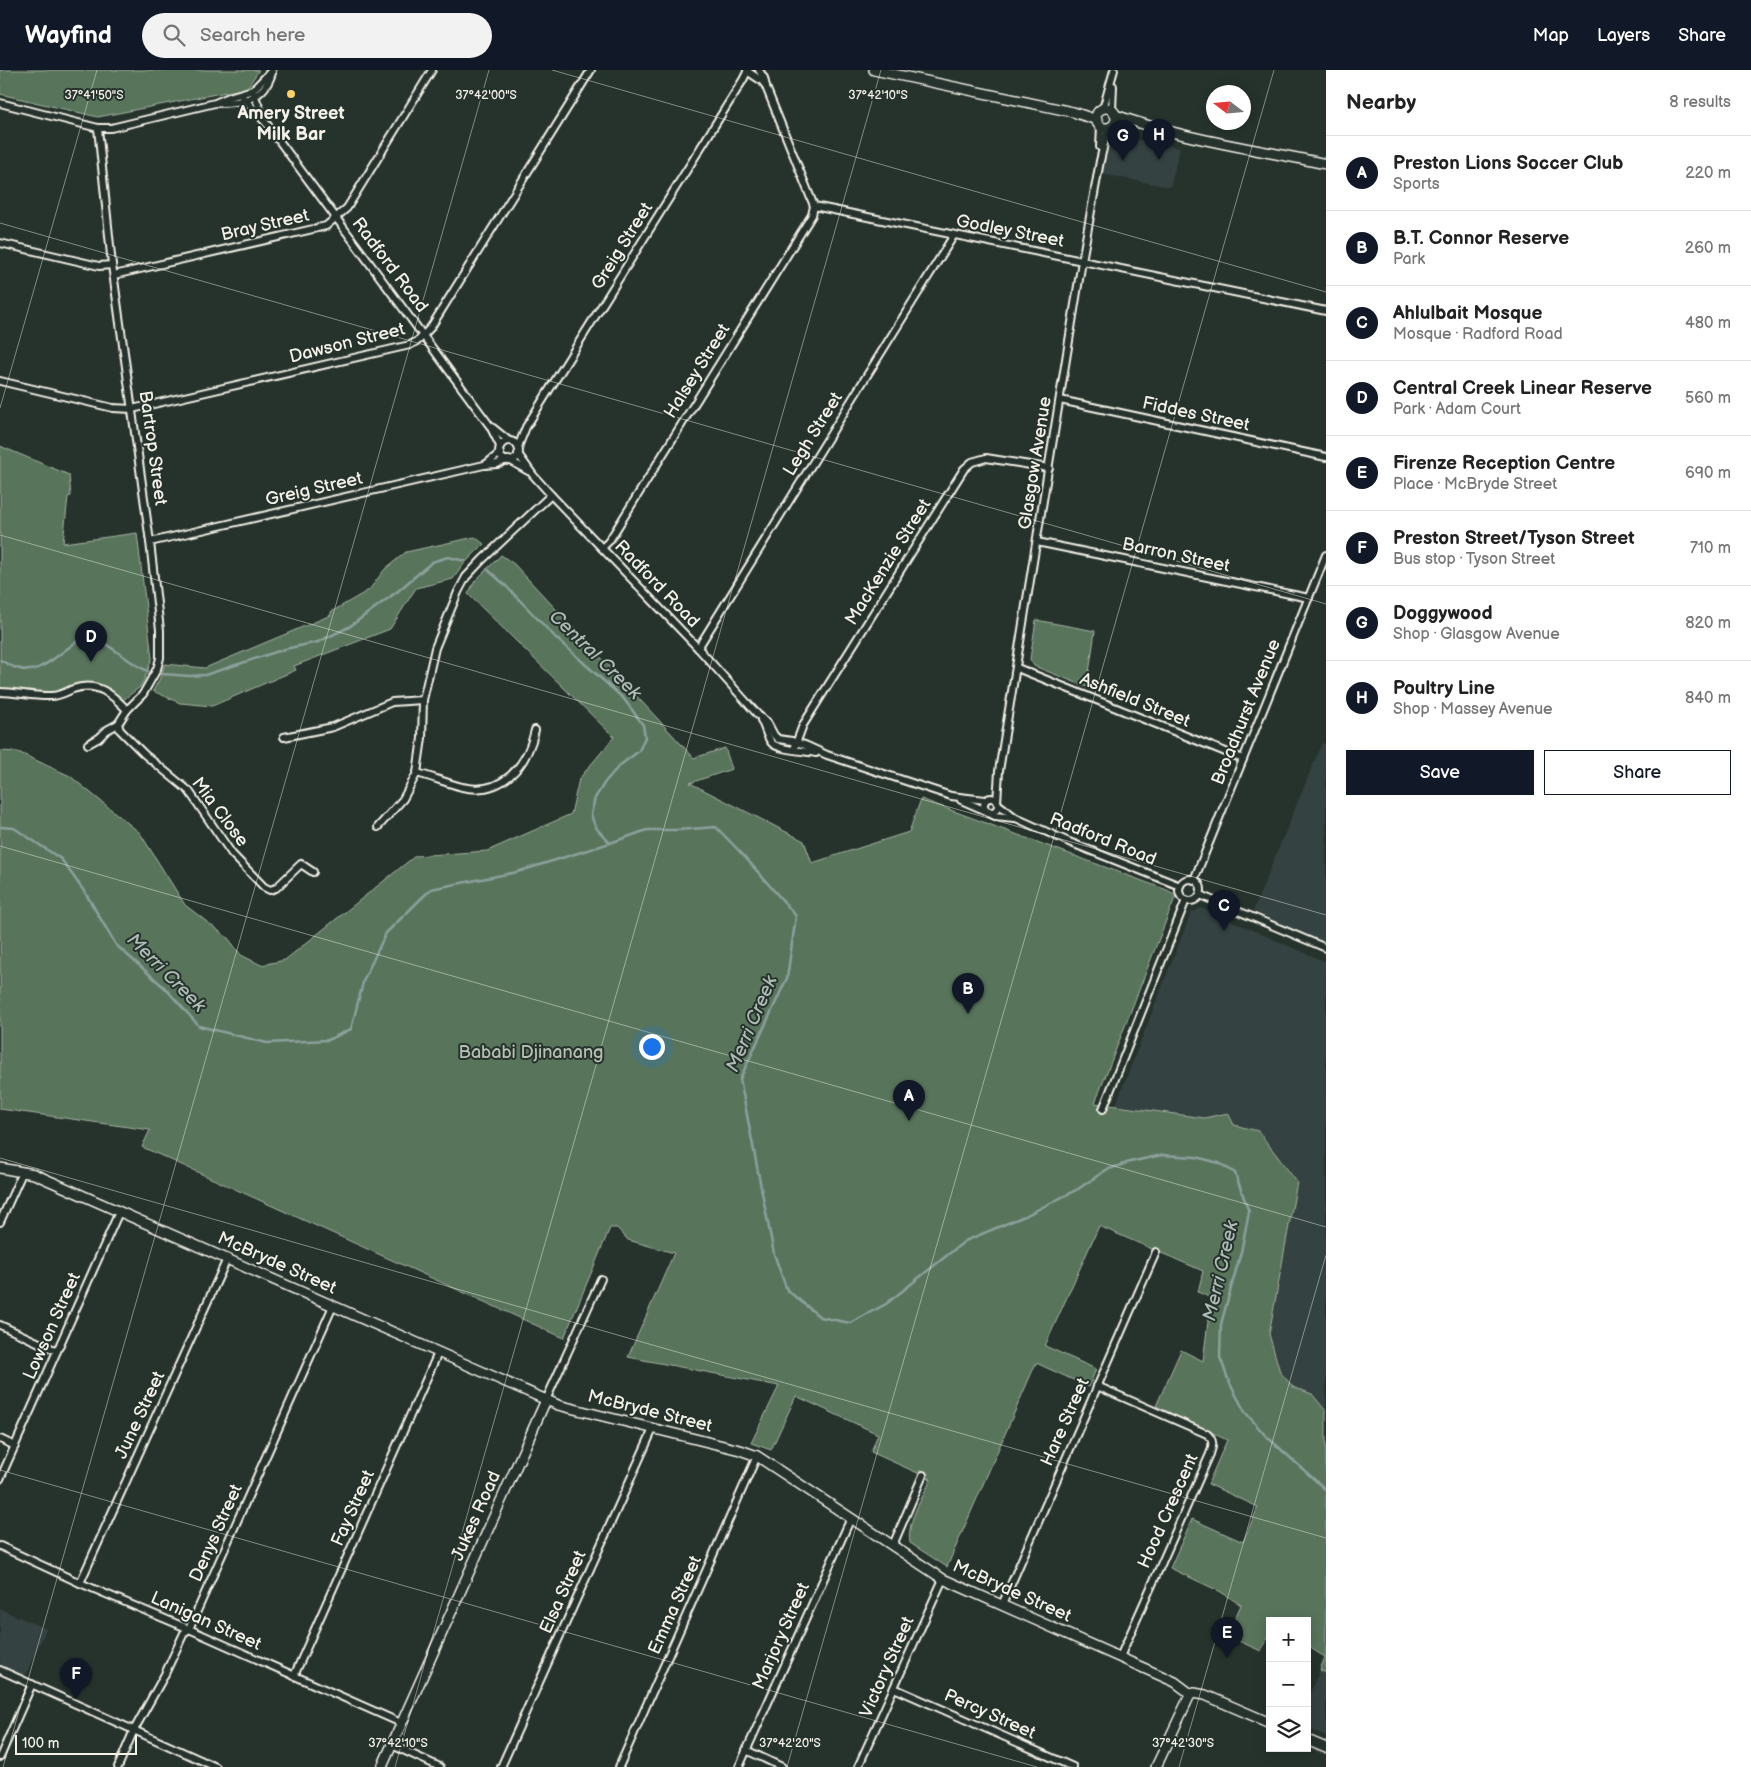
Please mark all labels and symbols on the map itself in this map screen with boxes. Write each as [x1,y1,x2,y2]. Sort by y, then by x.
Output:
north arrow [1206,85,1251,130]
text: 37°41'50"S [64,88,124,103]
marker: Amery Street Milk Bar [285,88,297,100]
text: 37°42'00"S [455,88,517,103]
text: 37°42'10"S [848,88,908,103]
place label: Amery Street Milk Bar [237,103,344,145]
pin: H [1143,119,1175,160]
pin: G [1107,120,1139,161]
street label: Greig Street [587,198,657,293]
street label: Bray Street [219,205,311,245]
street label: Godley Street [954,210,1066,252]
street label: Radford Road [348,213,432,317]
street label: Dawson Street [287,318,407,368]
street label: Halsey Street [660,319,735,422]
street label: Legh Street [779,388,847,480]
street label: Bartrop Street [135,389,171,507]
street label: Fiddes Street [1140,392,1252,436]
street label: Glasgow Avenue [1014,395,1056,531]
street label: Greig Street [263,468,365,510]
street label: MacKenzie Street [841,495,936,629]
street label: Barron Street [1120,533,1232,577]
street label: Radford Road [610,536,704,632]
water label: Central Creek [544,605,646,705]
pin: D [75,621,107,662]
street label: Broadhurst Avenue [1207,636,1285,788]
street label: Ashfield Street [1077,668,1193,732]
street label: Mia Close [187,773,253,851]
street label: Radford Road [1047,808,1159,870]
pin: C [1208,890,1240,931]
water label: Merri Creek [122,929,211,1018]
water label: Merri Creek [721,972,783,1076]
pin: B [952,973,984,1014]
your location [639,1034,665,1060]
park label: Bababi Djinanang [459,1042,603,1063]
pin: A [893,1080,925,1121]
water label: Merri Creek [1198,1218,1244,1323]
street label: McBryde Street [215,1227,340,1299]
street label: Lowson Street [19,1269,85,1383]
street label: June Street [111,1367,170,1462]
street label: Hare Street [1036,1374,1094,1469]
street label: McBryde Street [586,1385,715,1437]
street label: Hood Crescent [1133,1450,1203,1572]
street label: Fay Street [327,1466,379,1549]
street label: Jukes Road [447,1468,505,1564]
street label: Denys Street [185,1481,247,1585]
street label: Elsa Street [535,1547,591,1637]
street label: Emma Street [644,1552,706,1658]
street label: McBryde Street [950,1555,1075,1627]
street label: Marjory Street [748,1579,814,1693]
street label: Lanigan Street [147,1587,265,1655]
street label: Victory Street [855,1613,919,1721]
pin: E [1211,1617,1243,1658]
pin: F [60,1658,92,1699]
street label: Percy Street [941,1685,1039,1744]
scale bar [15,1732,138,1755]
text: 37°42'10"S [368,1736,428,1751]
text: 37°42'20"S [759,1736,821,1751]
text: 37°42'30"S [1152,1736,1214,1751]

